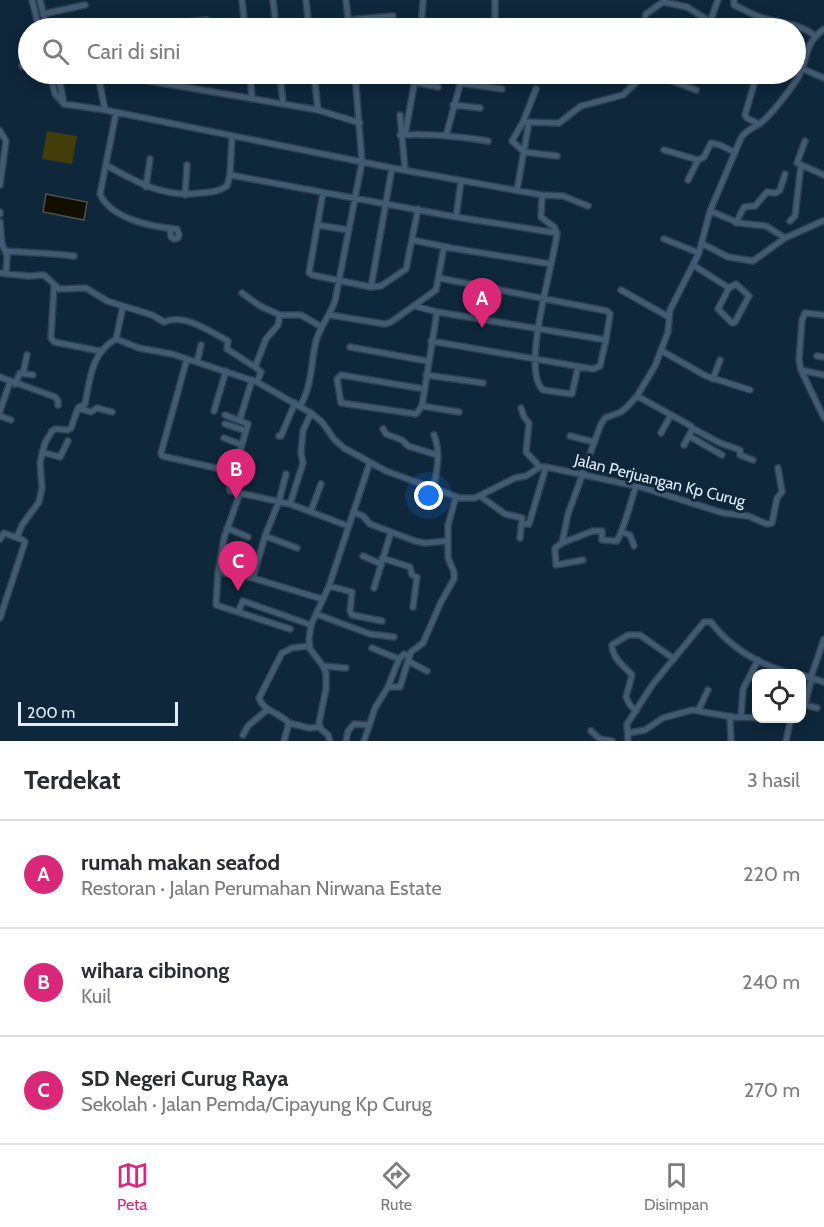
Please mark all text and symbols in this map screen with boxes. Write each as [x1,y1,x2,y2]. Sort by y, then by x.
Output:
search box [18,18,806,84]
icon: search [39,35,72,68]
text: Cari di sini [87,38,180,65]
pin: A [462,278,502,328]
pin: B [216,450,256,499]
street label: Jalan Perjuangan Kp Curug [572,450,748,511]
your location [414,481,443,510]
pin: C [218,542,258,591]
map controls [752,669,806,723]
button: locate [752,669,806,723]
scale bar [18,699,178,726]
text: 200 m [27,703,75,722]
text: Terdekat [24,764,121,796]
text: 3 hasil [747,768,800,792]
text: rumah makan seafod [81,849,280,876]
text: A [37,862,50,886]
text: 220 m [743,862,800,886]
text: Restoran · Jalan Perumahan Nirwana Estate [81,876,442,900]
text: wihara cibinong [81,957,229,984]
text: B [37,970,50,994]
text: 240 m [742,970,800,994]
text: Kuil [81,984,111,1008]
text: SD Negeri Curug Raya [81,1065,288,1092]
text: C [37,1078,50,1102]
text: 270 m [744,1078,800,1102]
text: Sekolah · Jalan Pemda/Cipayung Kp Curug [81,1092,432,1116]
tab: Peta [116,1159,149,1214]
tab: Rute [380,1159,413,1214]
tab: Disimpan [644,1159,708,1214]

